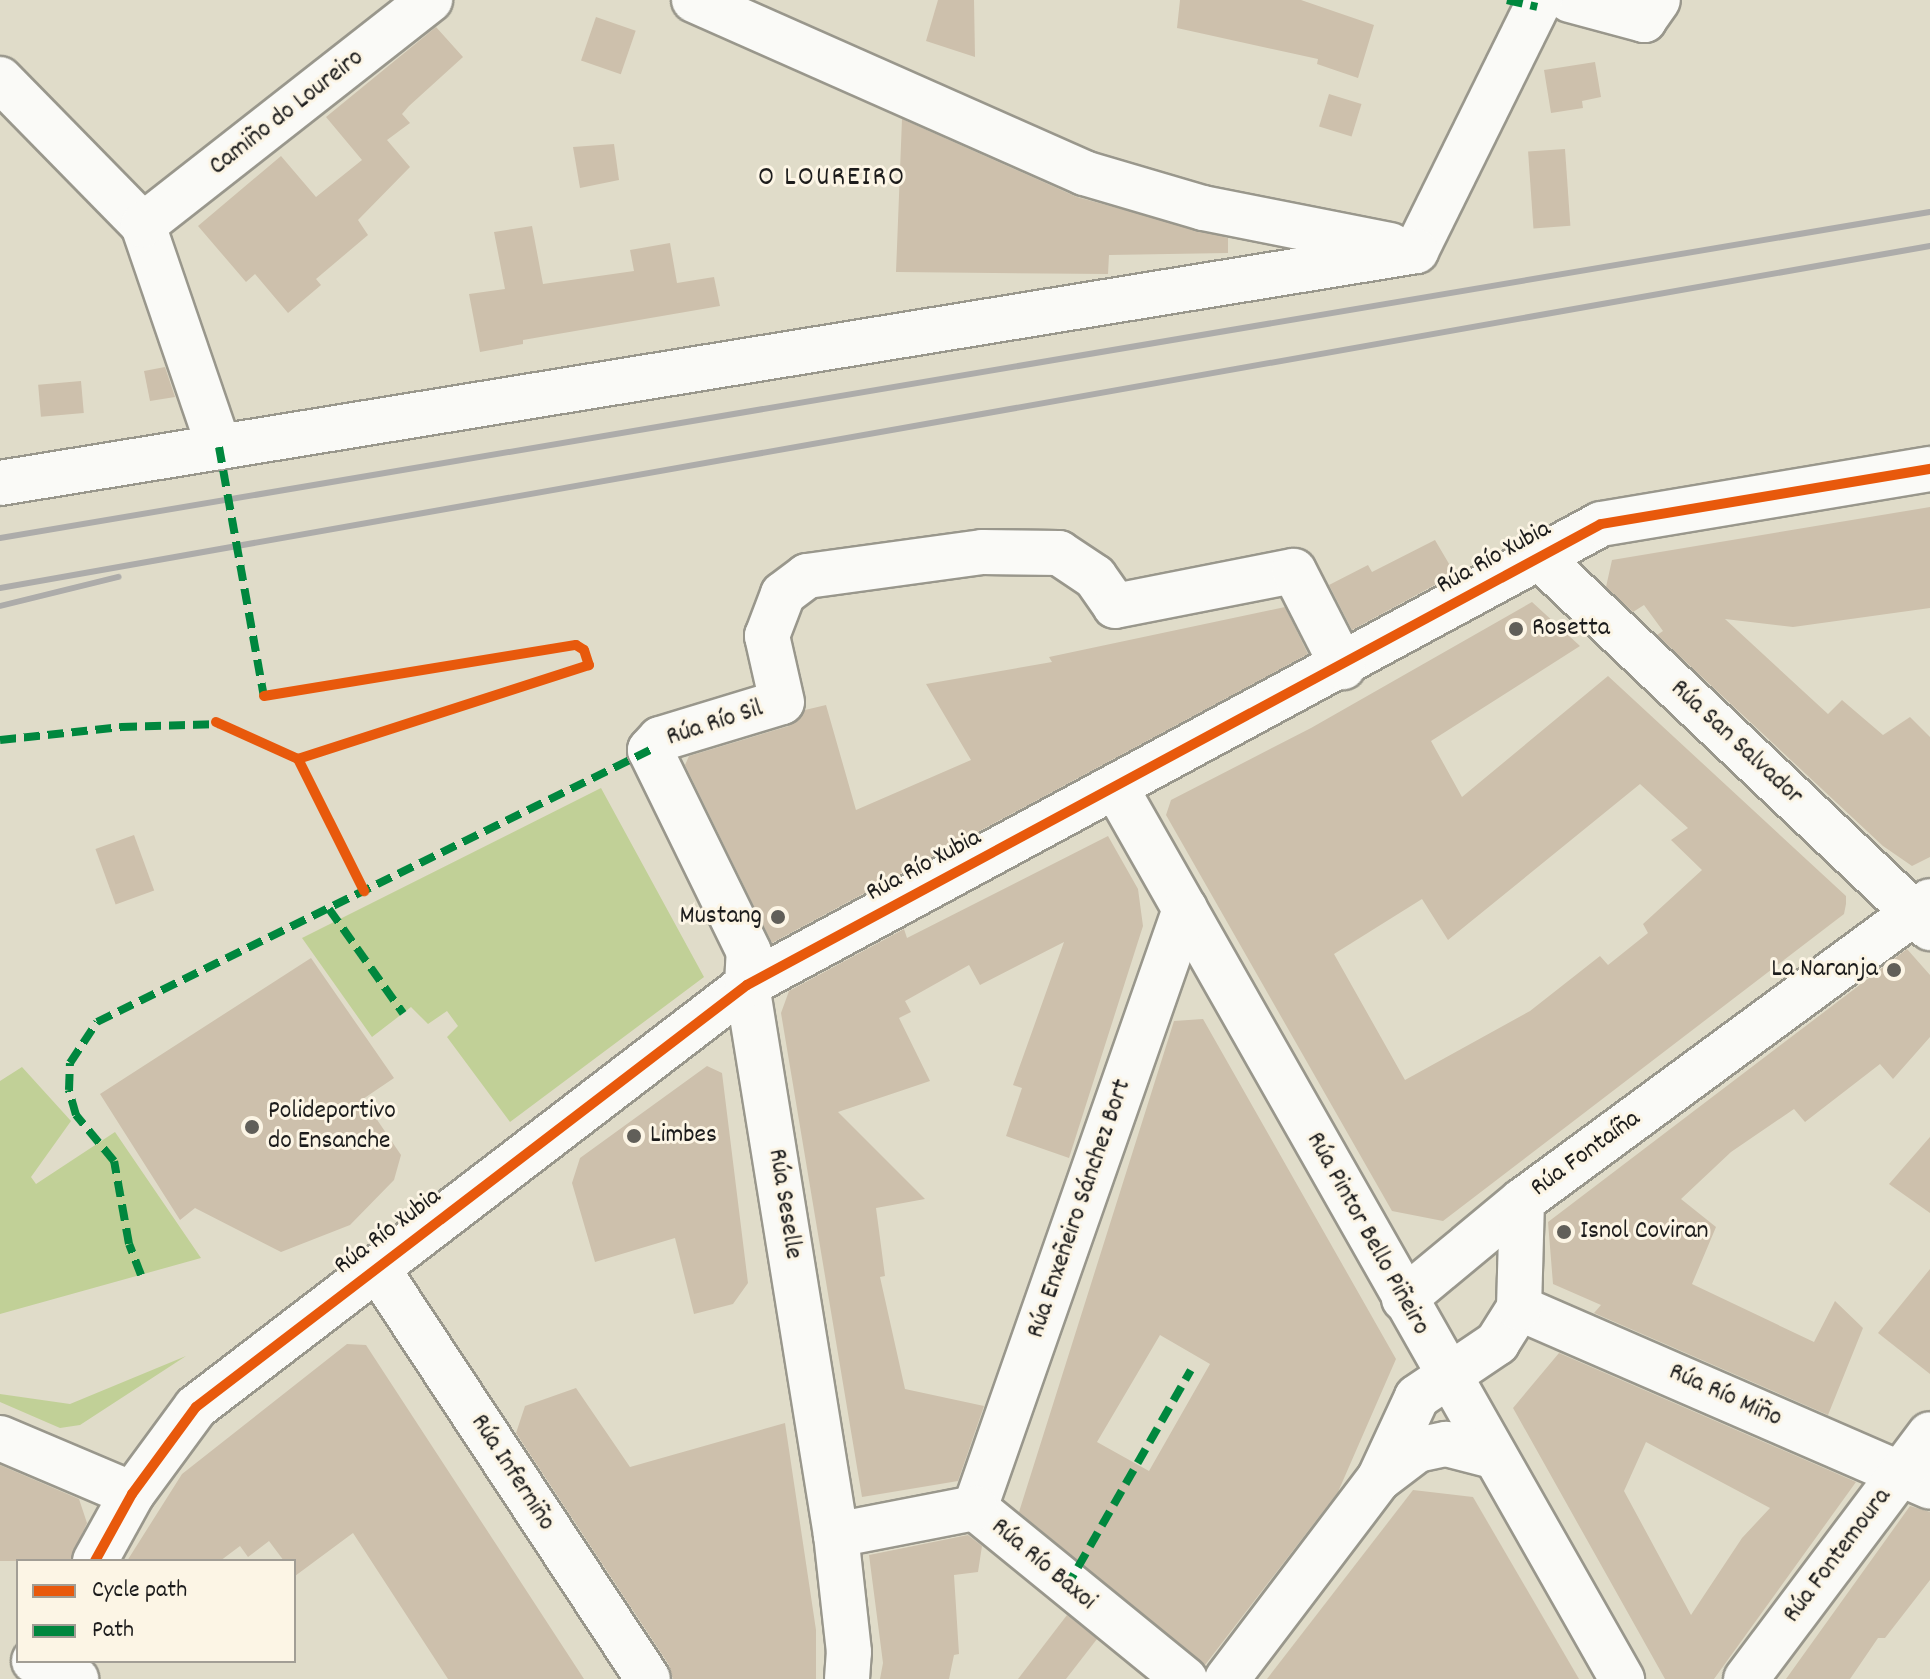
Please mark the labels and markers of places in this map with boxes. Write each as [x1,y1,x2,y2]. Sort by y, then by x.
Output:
place label: Rosetta [1532,613,1610,645]
marker: Rosetta [1507,620,1525,638]
place label: Mustang [679,901,762,933]
marker: Mustang [769,908,787,926]
place label: La Naranja [1771,954,1878,986]
marker: La Naranja [1885,961,1903,979]
place label: Polideportivo do Ensanche [268,1096,396,1158]
marker: Polideportivo do Ensanche [243,1118,261,1136]
place label: Limbes [650,1120,717,1152]
marker: Limbes [625,1127,643,1145]
place label: Isnol Coviran [1580,1216,1709,1248]
marker: Isnol Coviran [1555,1223,1573,1241]

